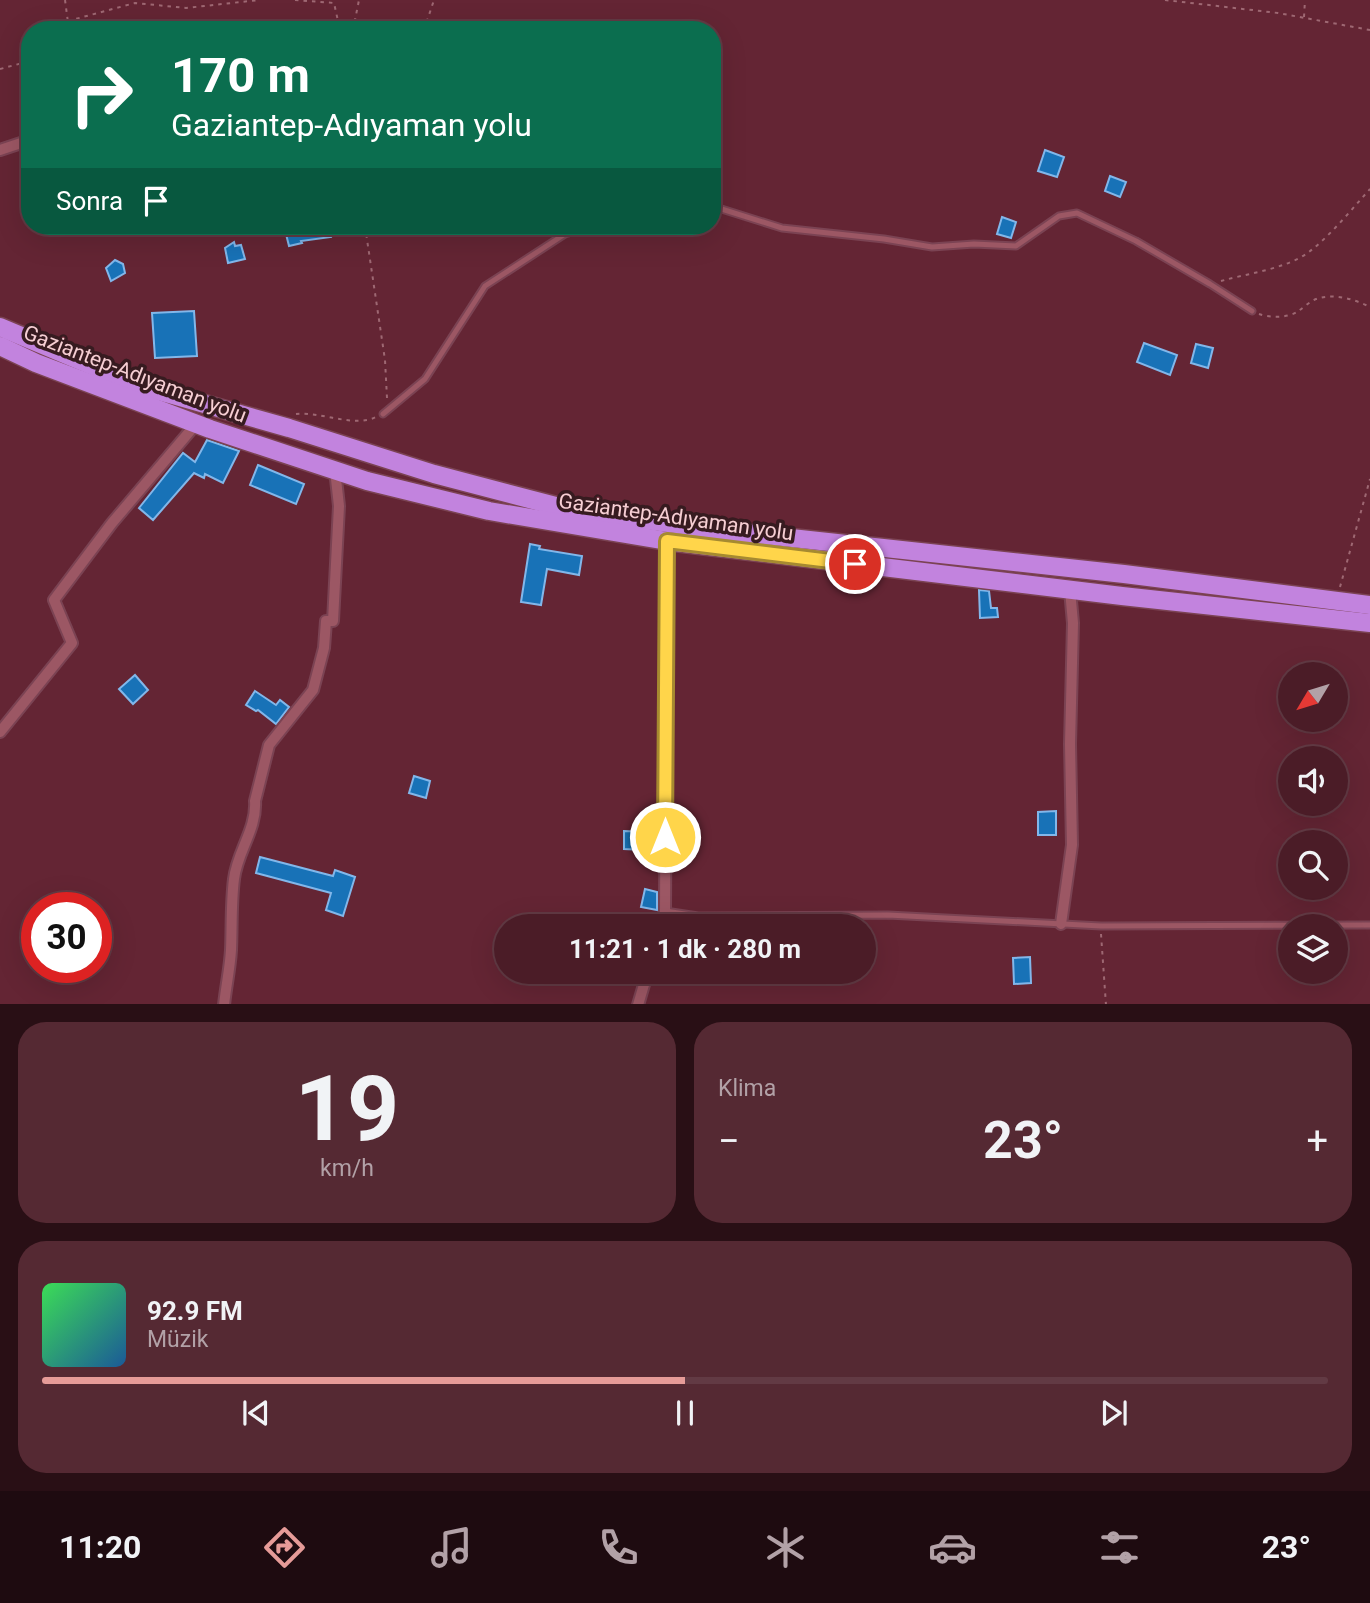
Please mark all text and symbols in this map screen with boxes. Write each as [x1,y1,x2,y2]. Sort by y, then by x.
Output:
text: 170 m [171,47,310,104]
icon: right [56,49,147,140]
text: Gaziantep-Adıyaman yolu [171,106,532,144]
icon: arrive [137,182,175,220]
text: Sonra [56,186,123,216]
street label: Gaziantep-Adıyaman yolu [20,320,250,428]
street label: Gaziantep-Adıyaman yolu [557,489,795,545]
pin [825,534,885,594]
icon: arrive [836,545,874,583]
north arrow [1278,662,1348,732]
map controls [1278,662,1348,984]
button: sound [1278,746,1348,816]
position arrow [628,800,702,874]
button: search [1278,830,1348,900]
speed limit sign: 30 [21,892,112,983]
button: layers [1278,914,1348,984]
text: 11:21 · 1 dk · 280 m [569,934,801,964]
text: 19 [295,1056,399,1162]
text: Klima [718,1075,776,1102]
text: 23° [983,1110,1063,1171]
text: − [718,1119,740,1163]
text: + [1306,1119,1328,1163]
text: km/h [320,1155,374,1182]
text: 92.9 FM [147,1296,243,1326]
text: Müzik [147,1326,208,1353]
icon: previous [237,1394,275,1432]
icon: pause [666,1394,704,1432]
icon: next [1095,1394,1133,1432]
icon: directions [260,1523,309,1572]
icon: music [427,1523,476,1572]
icon: phone [594,1523,643,1572]
icon: climate [761,1523,810,1572]
icon: car [928,1523,977,1572]
icon: filters [1095,1523,1144,1572]
text: 11:20 [59,1528,141,1566]
text: 23° [1262,1528,1311,1566]

